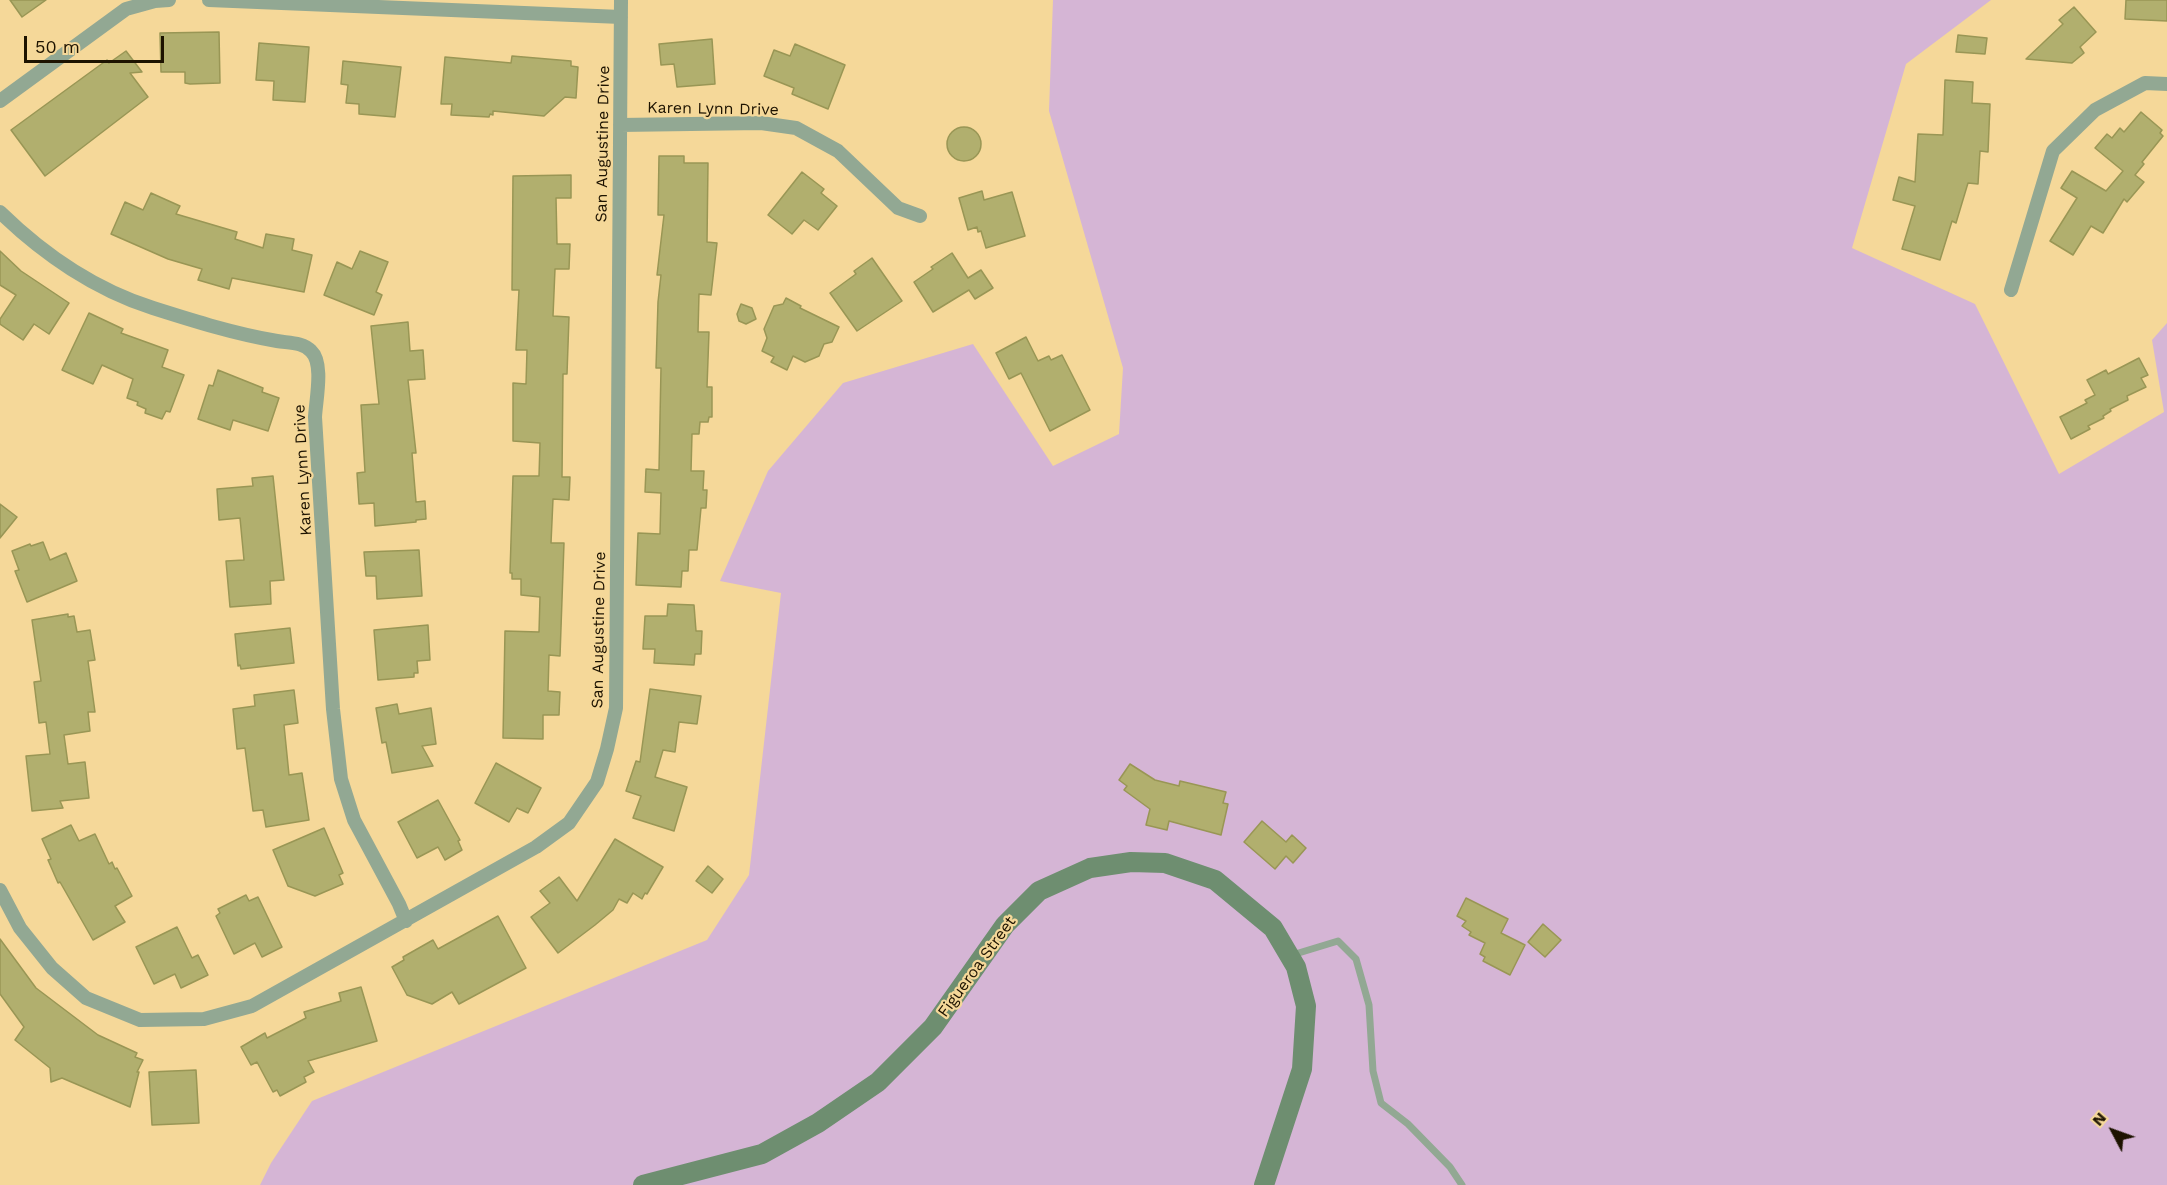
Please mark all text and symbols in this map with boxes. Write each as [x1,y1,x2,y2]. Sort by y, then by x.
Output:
scale bar [27,24,166,62]
text: 50 m [35,36,80,57]
street label: San Augustine Drive [592,65,614,223]
street label: Karen Lynn Drive [647,98,779,120]
street label: Karen Lynn Drive [290,404,316,536]
street label: San Augustine Drive [588,551,610,709]
street label: Figueroa Street [934,913,1020,1021]
north arrow [2083,1101,2143,1161]
text: N [2088,1108,2110,1130]

